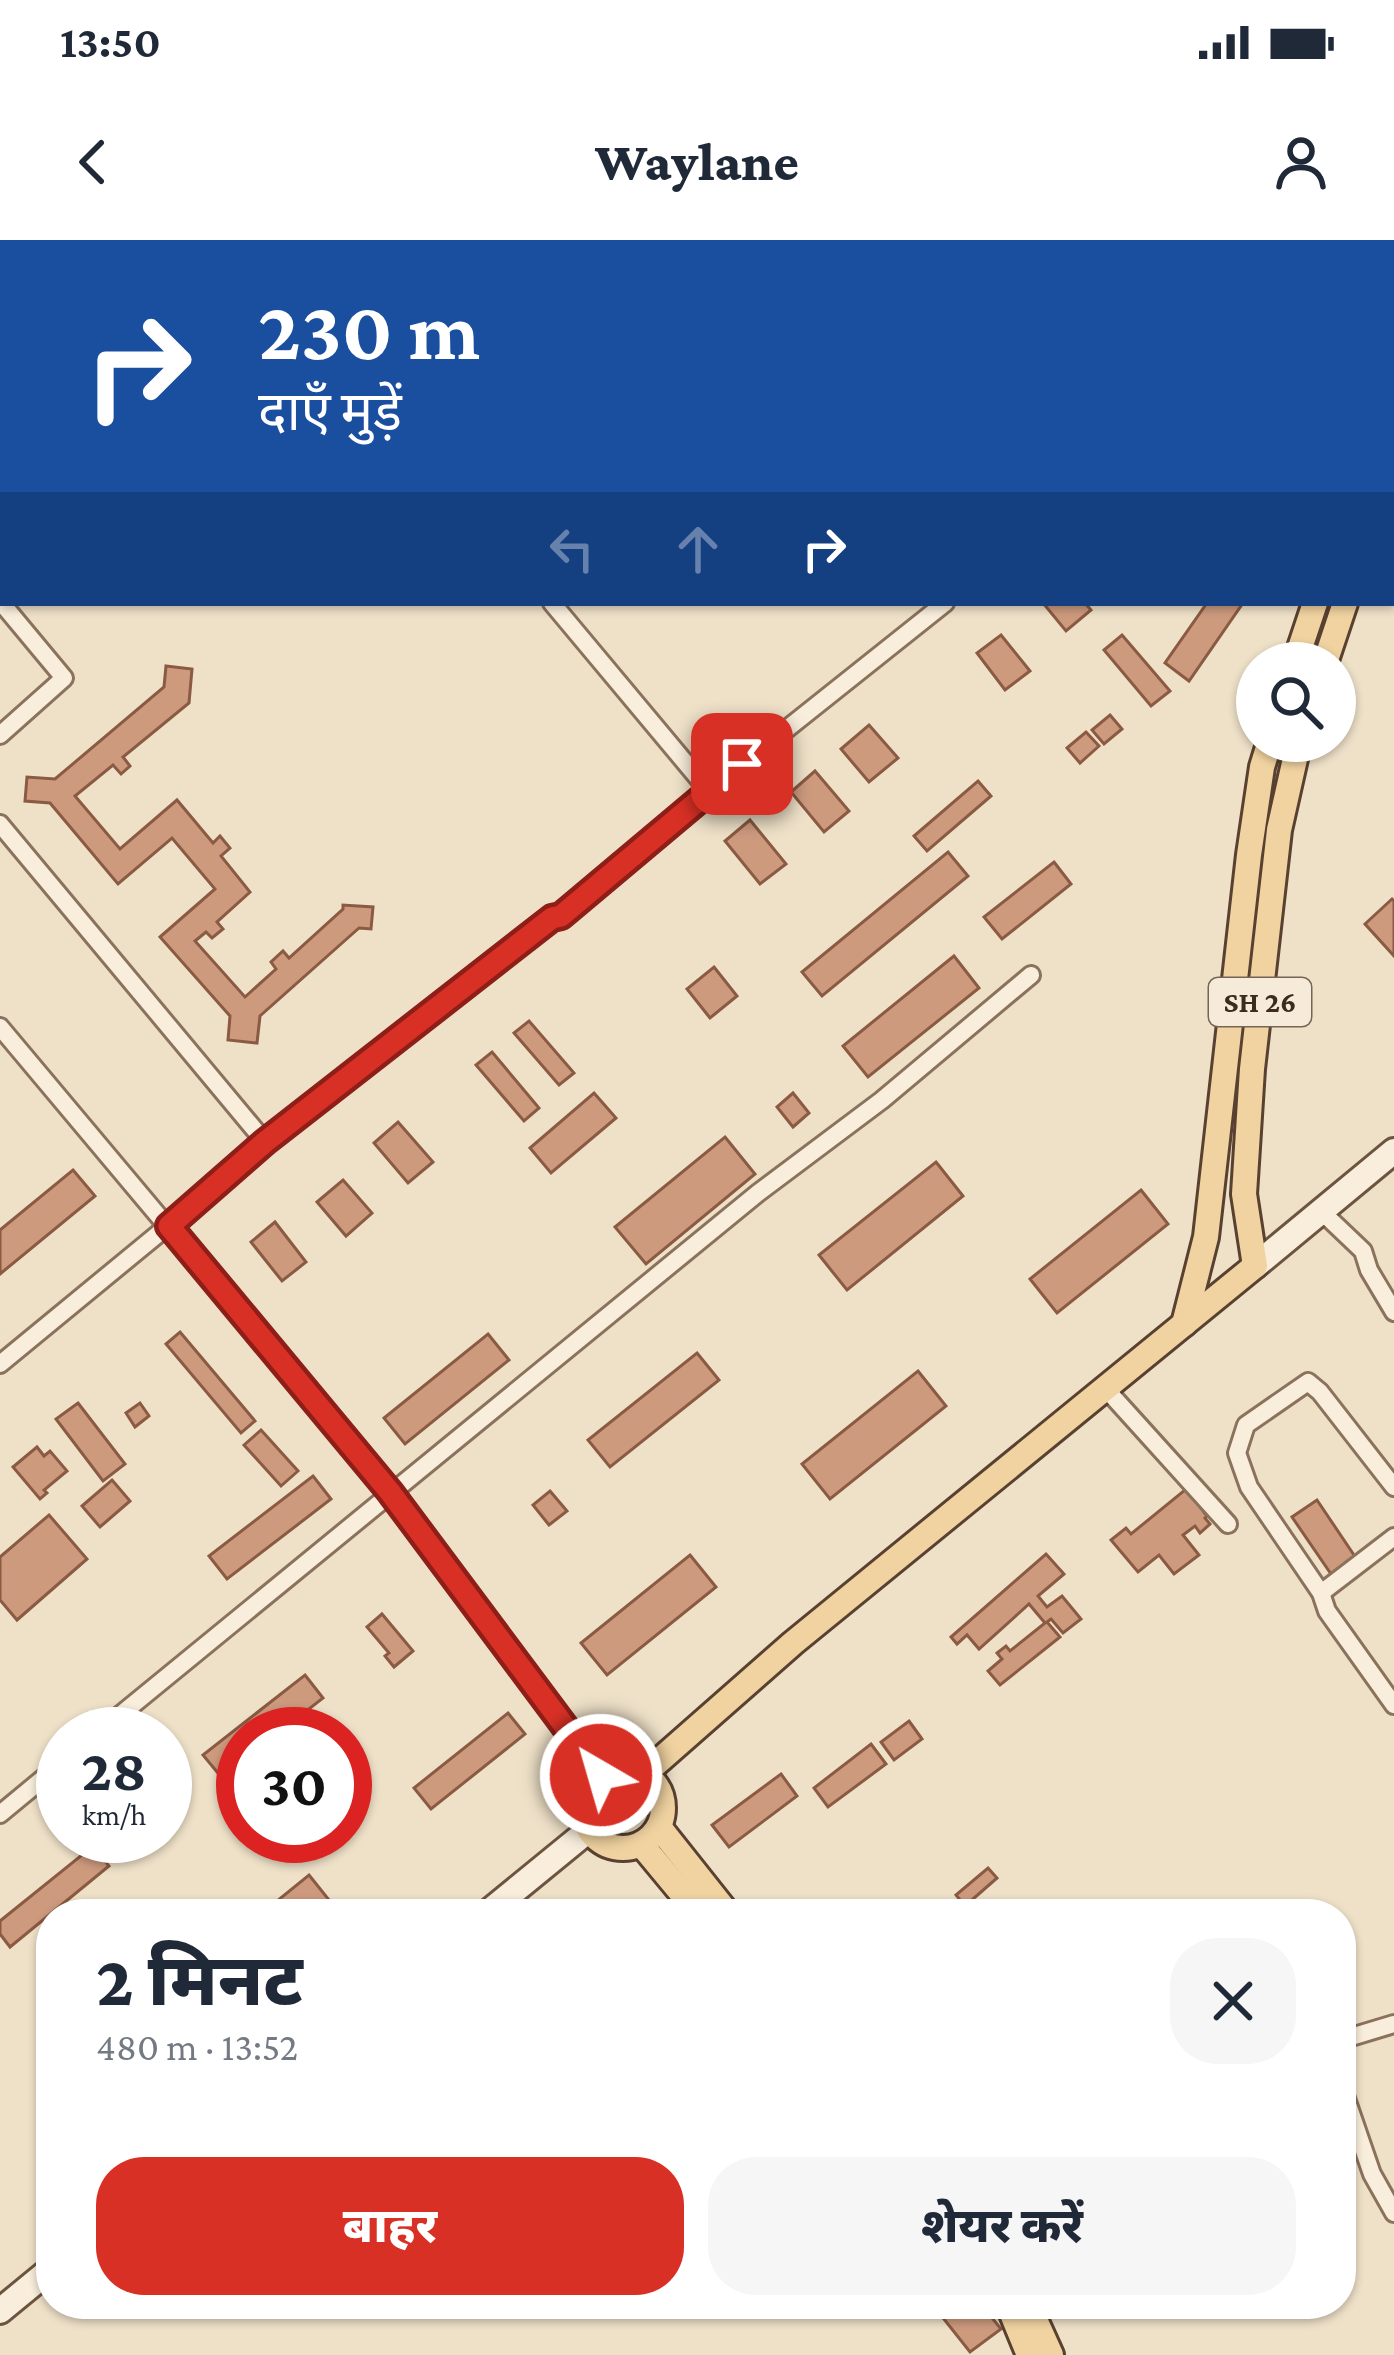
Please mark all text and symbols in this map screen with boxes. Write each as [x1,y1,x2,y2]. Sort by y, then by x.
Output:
text: 13:50 [60,17,161,67]
icon: back [60,129,126,195]
icon: person [1268,129,1334,195]
text: Waylane [595,132,799,192]
text: 230 m [258,284,480,377]
icon: right [60,288,216,444]
text: दाएँ मुड़ें [258,382,402,442]
icon: left [539,516,605,582]
icon: ahead [665,516,731,582]
icon: right [791,516,857,582]
map controls [1236,642,1356,762]
button: search [1236,642,1356,762]
pin [691,713,793,815]
icon: arrive [709,731,775,797]
road number: SH 26 [1209,978,1311,1026]
speed limit sign: 30 [216,1707,372,1863]
position arrow [538,1712,664,1838]
text: 28 [81,1736,147,1803]
text: km/h [82,1798,146,1831]
button: close [1170,1938,1296,2064]
text: 2 मिनट [96,1940,303,2020]
text: 480 m · 13:52 [96,2025,298,2068]
button: बाहर [96,2157,684,2295]
button: शेयर करें [708,2157,1296,2295]

